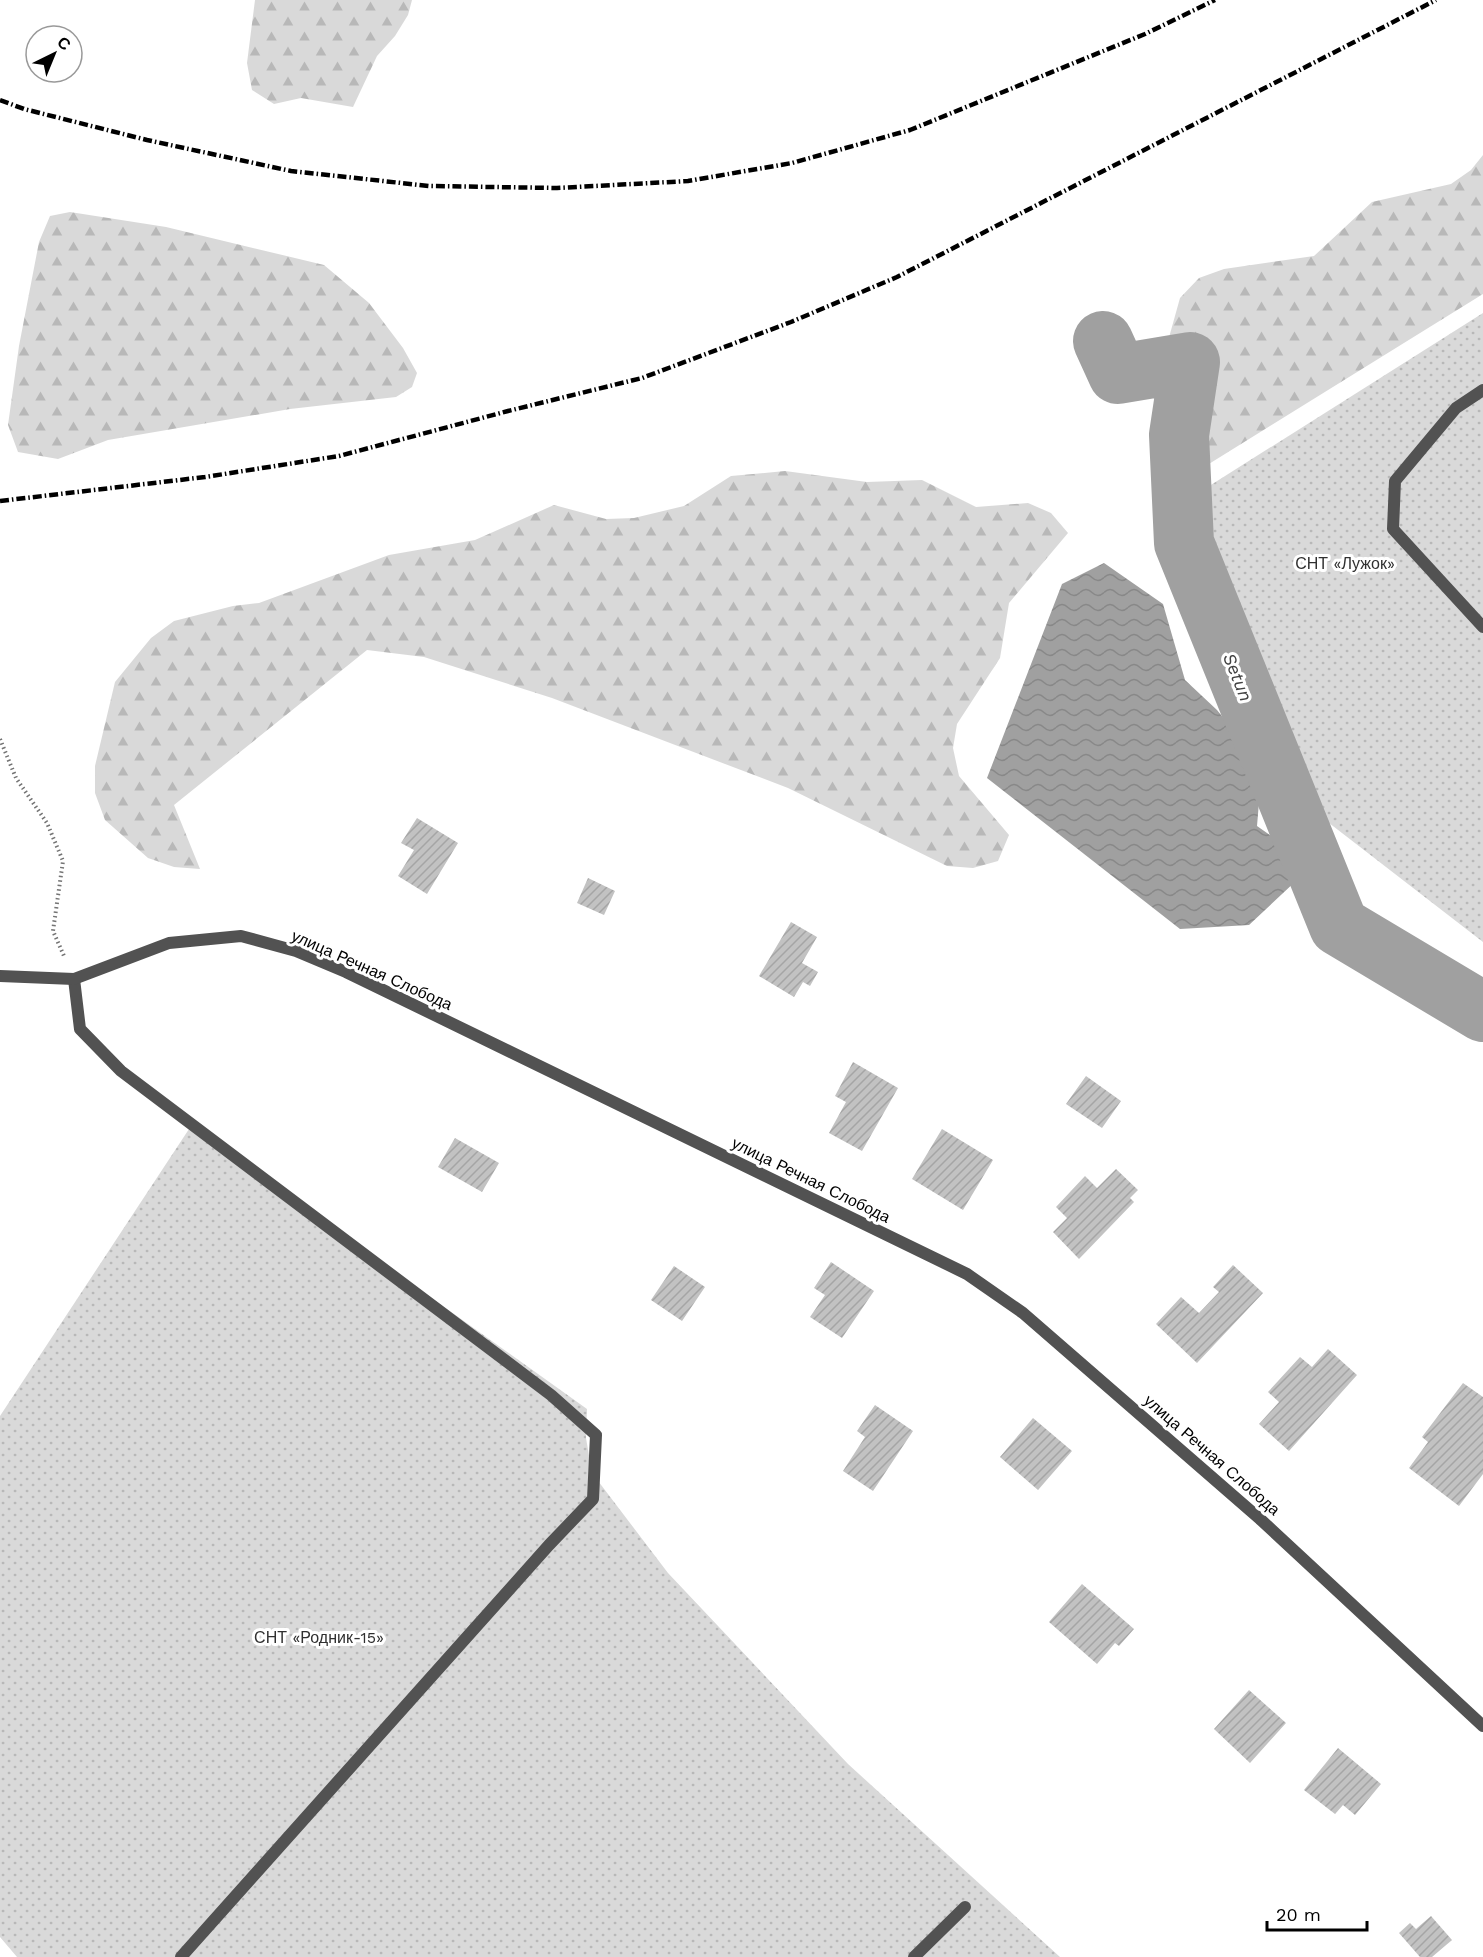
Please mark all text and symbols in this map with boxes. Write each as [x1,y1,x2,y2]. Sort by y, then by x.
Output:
north arrow [24,24,84,84]
text: С [53,33,75,55]
park label: СНТ «Лужок» [1295,554,1395,573]
water label: Setun [1219,650,1257,704]
street label: улица Речная Слобода [289,926,455,1014]
street label: улица Речная Слобода [729,1133,893,1227]
street label: улица Речная Слобода [1140,1391,1284,1519]
park label: СНТ «Родник-15» [254,1628,384,1647]
scale bar [1267,1894,1368,1932]
text: 20 m [1276,1904,1321,1925]

